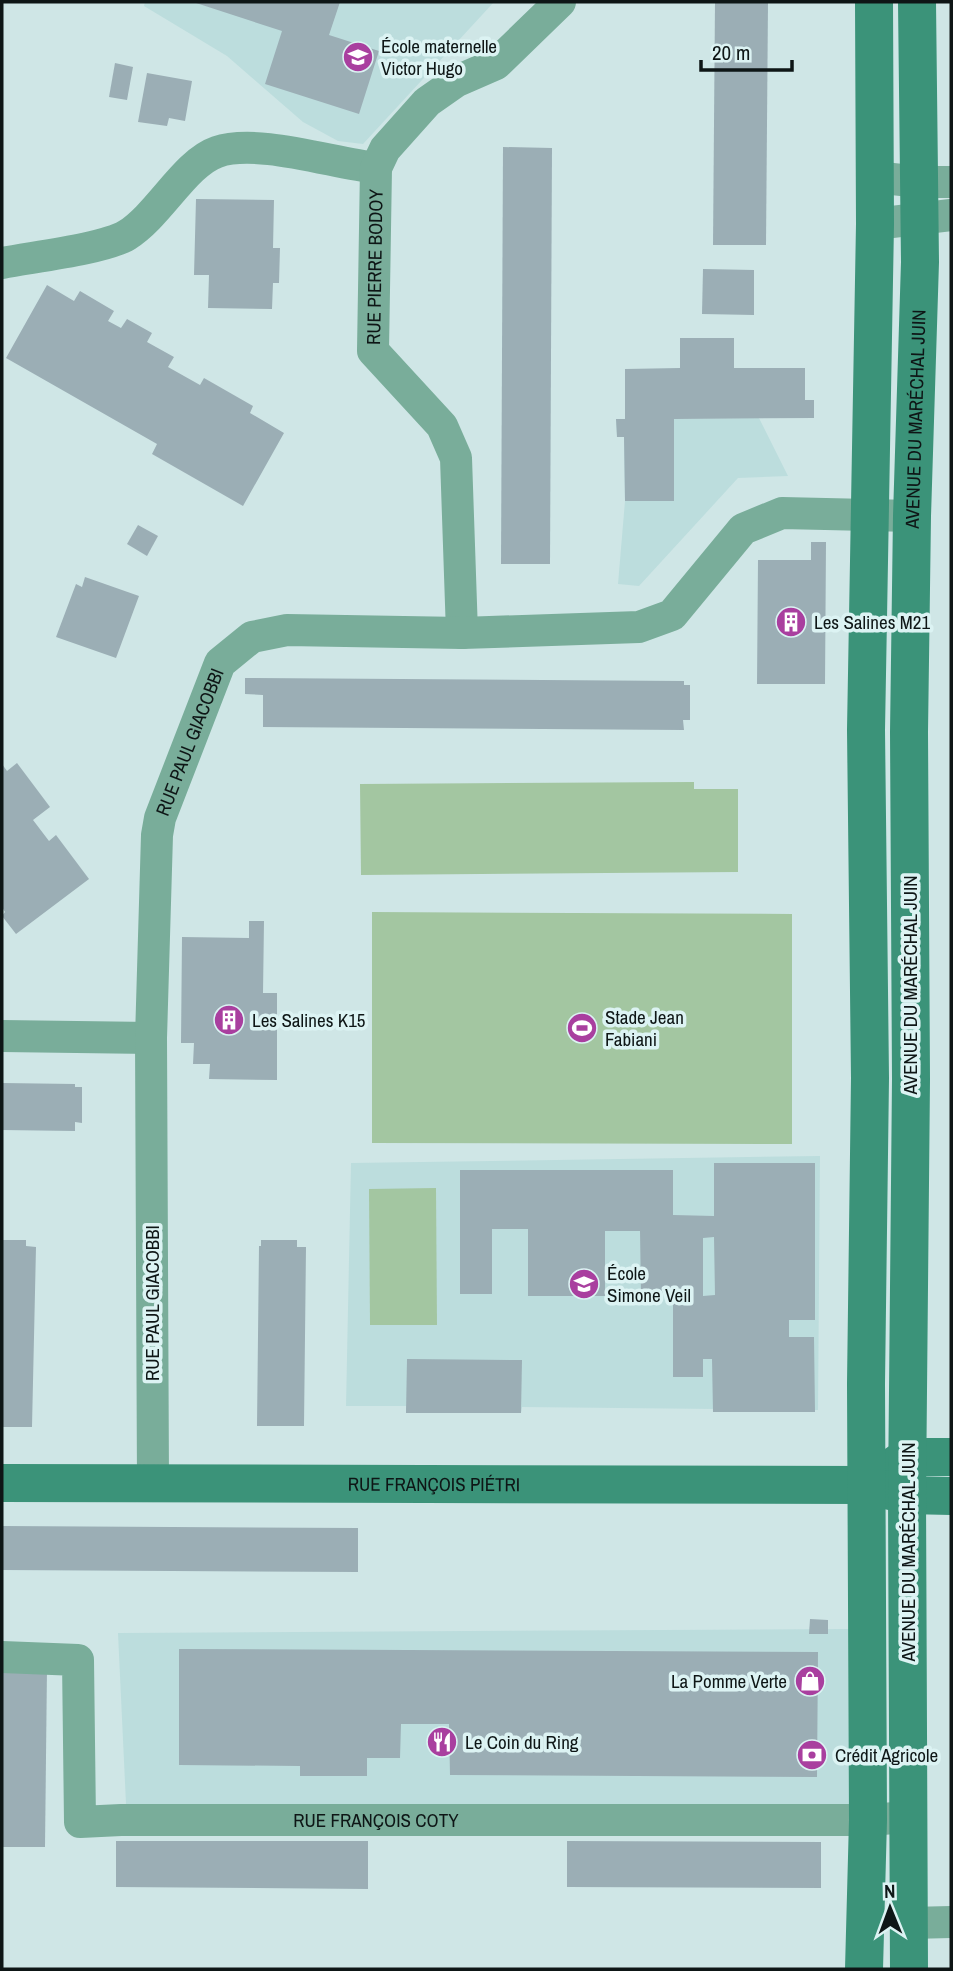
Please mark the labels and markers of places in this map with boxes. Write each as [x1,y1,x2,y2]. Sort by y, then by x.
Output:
place label: École maternelle Victor Hugo [381,33,497,81]
school or university icon: École maternelle Victor Hugo [341,40,375,74]
building icon: Les Salines M21 [774,605,808,639]
place label: Les Salines M21 [814,609,930,635]
building icon: Les Salines K15 [212,1003,246,1037]
place label: Stade Jean Fabiani [605,1004,684,1052]
place label: Les Salines K15 [252,1007,366,1033]
sports icon: Stade Jean Fabiani [565,1011,599,1045]
place label: École Simone Veil [607,1260,691,1308]
school or university icon: École Simone Veil [567,1267,601,1301]
shop icon: La Pomme Verte [793,1664,827,1698]
place label: La Pomme Verte [671,1668,787,1694]
restaurant icon: Le Coin du Ring [425,1725,459,1759]
place label: Le Coin du Ring [465,1729,579,1755]
bank icon: Crédit Agricole [795,1738,829,1772]
place label: Crédit Agricole [835,1742,938,1768]

